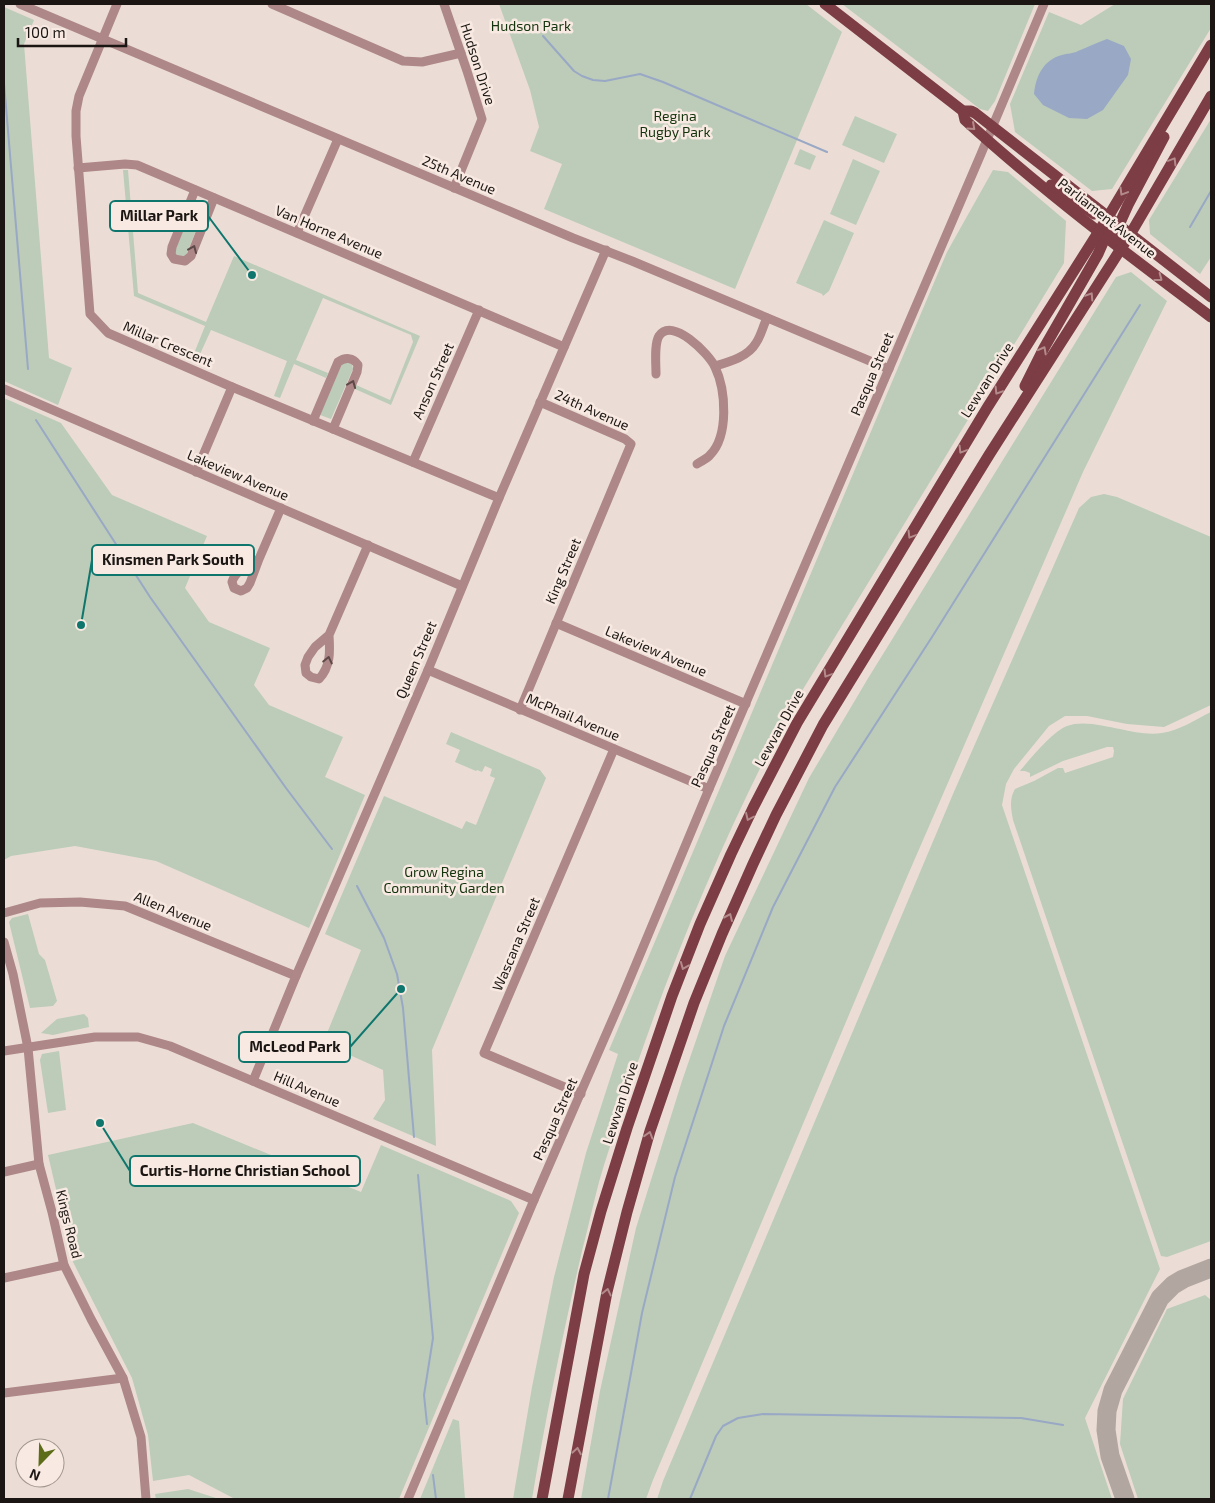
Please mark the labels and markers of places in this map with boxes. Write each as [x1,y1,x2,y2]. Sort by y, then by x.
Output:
callout: Millar Park [110,201,208,231]
callout: Kinsmen Park South [92,545,254,575]
callout: McLeod Park [239,1032,350,1062]
callout: Curtis-Horne Christian School [130,1156,360,1186]

